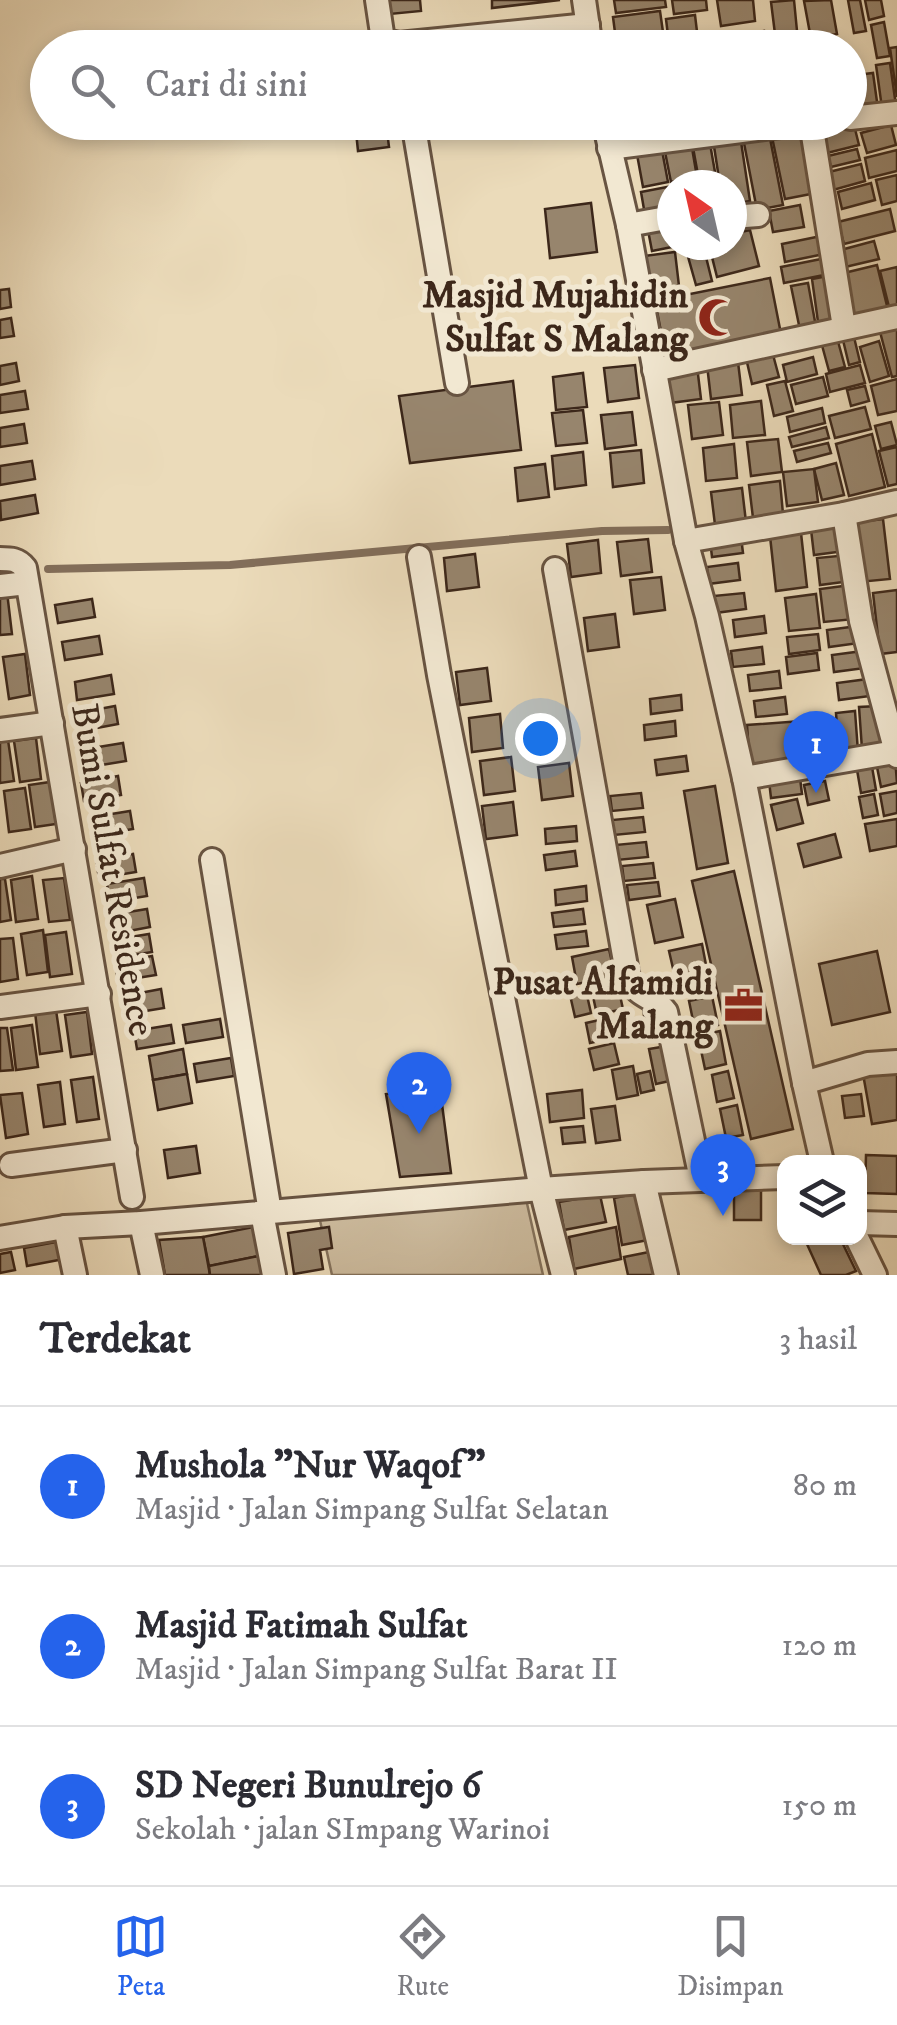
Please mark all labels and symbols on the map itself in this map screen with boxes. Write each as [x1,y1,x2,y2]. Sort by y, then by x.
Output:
north arrow [657,170,747,260]
place label: Masjid Mujahidin Sulfat S Malang [422,272,689,364]
mosque icon: Masjid Mujahidin Sulfat S Malang [697,297,739,339]
street label: Bumi Sulfat Residence [59,700,165,1040]
pin: 1 [784,710,848,793]
your location [515,713,566,764]
place label: Pusat Alfamidi Malang [492,959,714,1051]
office icon: Pusat Alfamidi Malang [722,984,764,1026]
pin: 2 [386,1052,452,1134]
pin: 3 [690,1134,756,1216]

